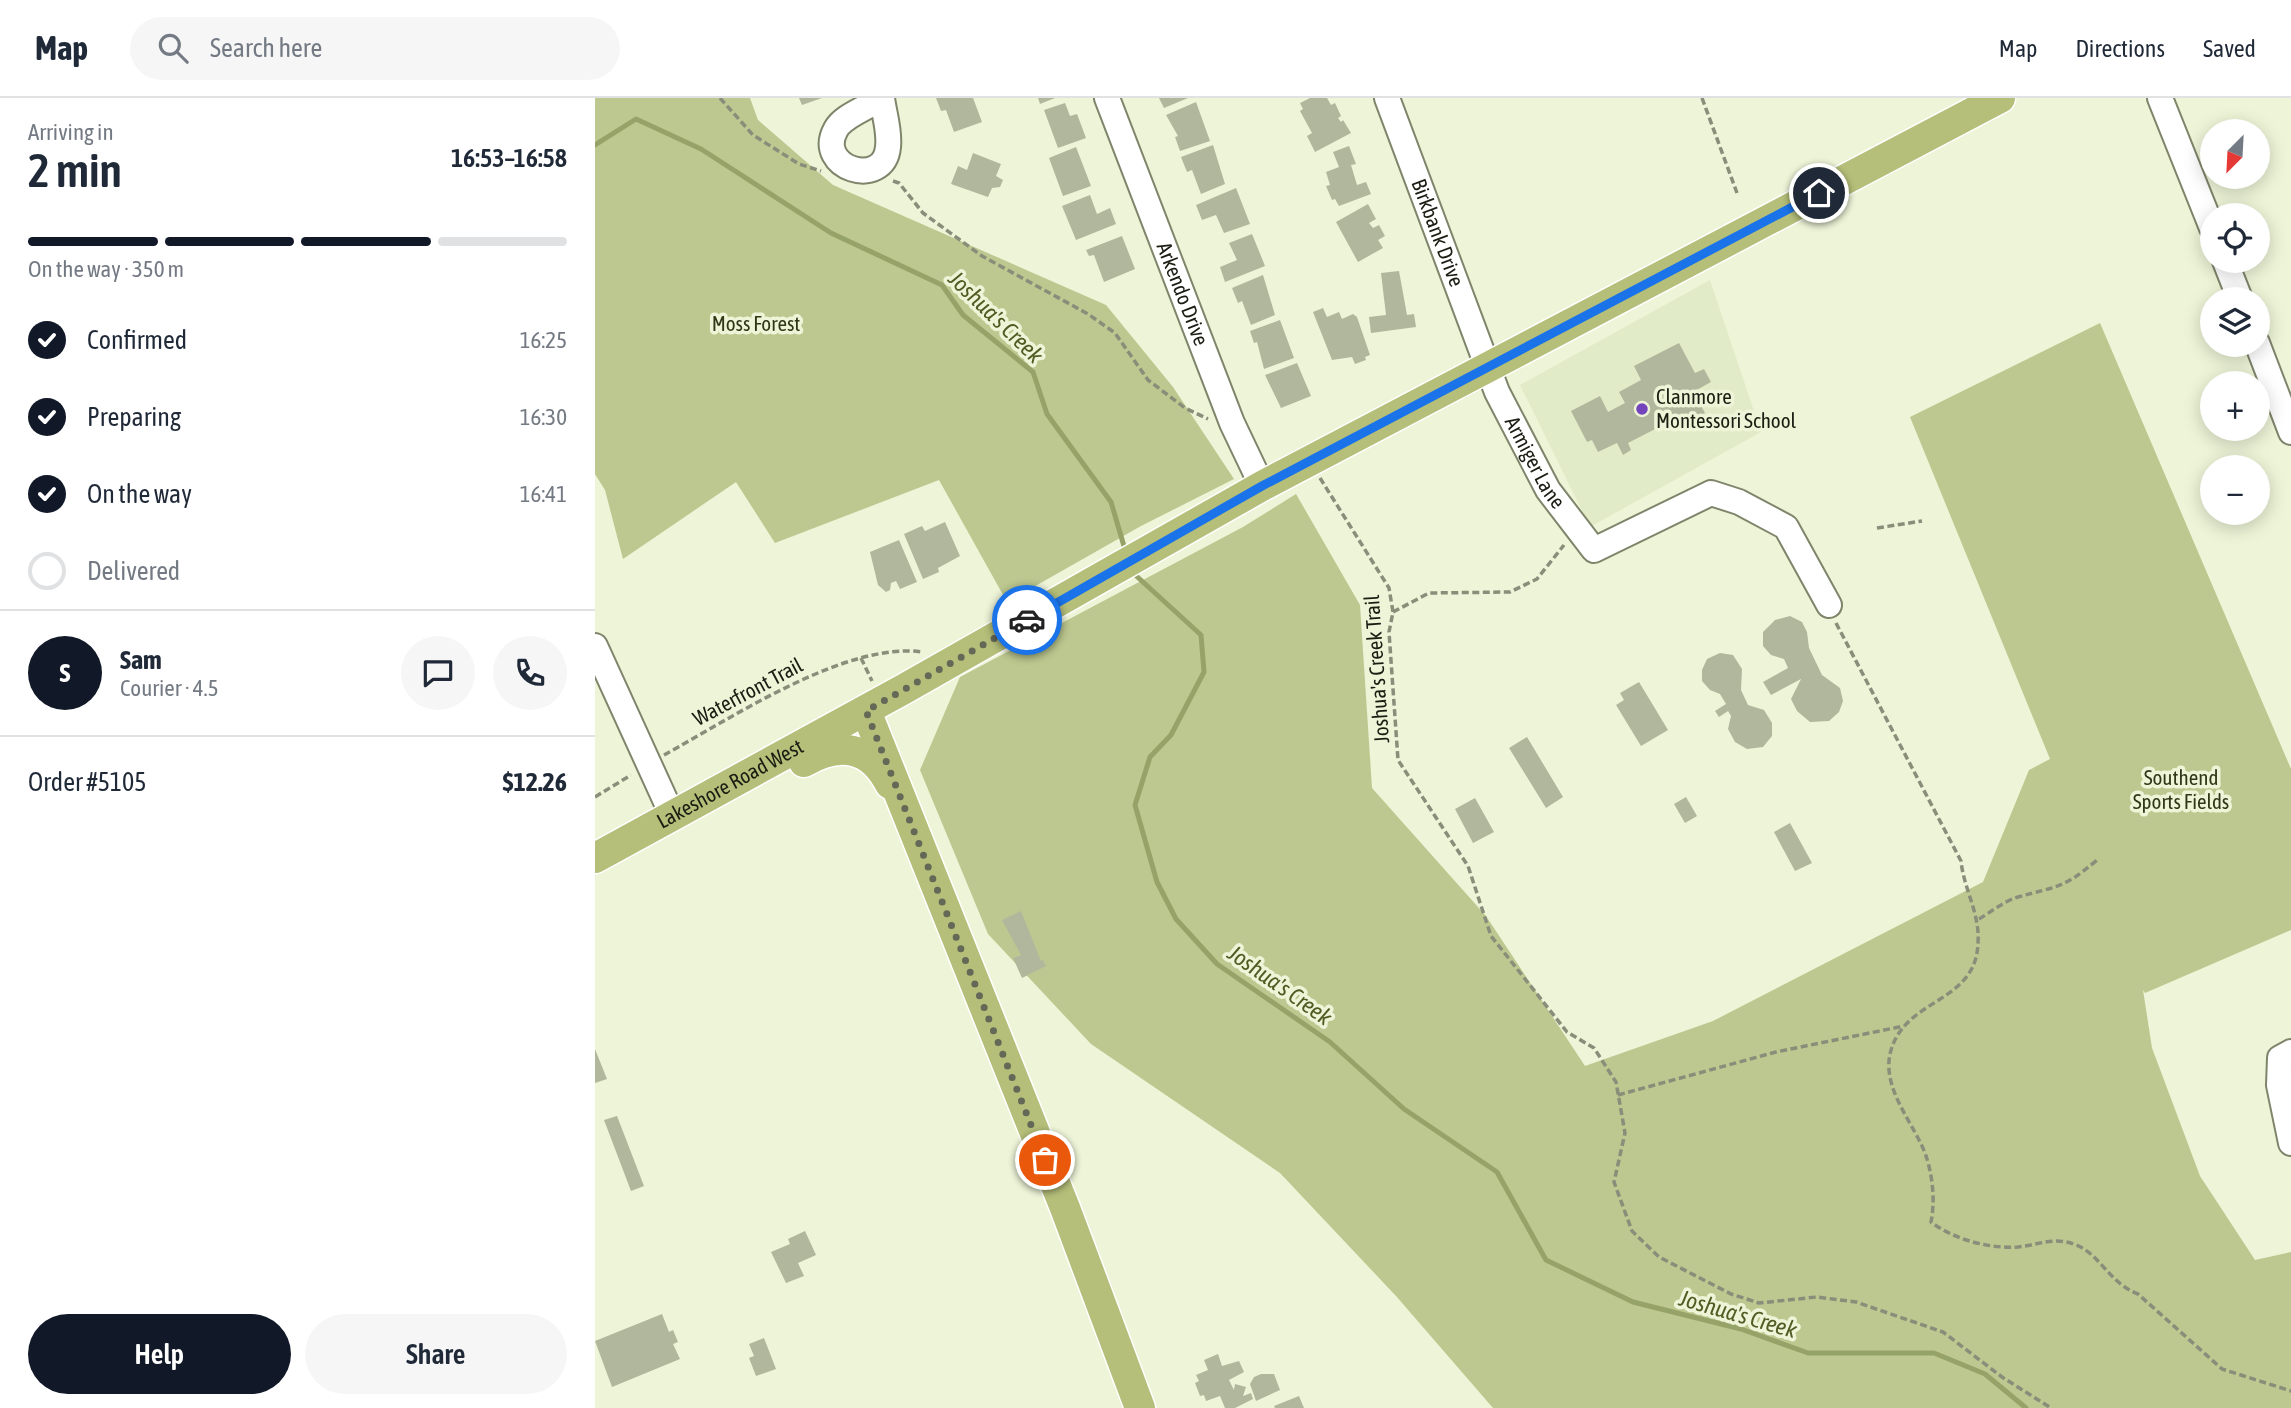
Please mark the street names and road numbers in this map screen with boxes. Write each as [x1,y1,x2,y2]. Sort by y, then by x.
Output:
street label: Birkbank Drive [1407,175,1469,290]
street label: Arkendo Drive [1153,239,1214,349]
street label: Armiger Lane [1501,412,1571,513]
street label: Joshua's Creek Trail [1359,594,1393,744]
street label: Waterfront Trail [689,652,807,730]
street label: Lakeshore Road West [652,734,807,833]

